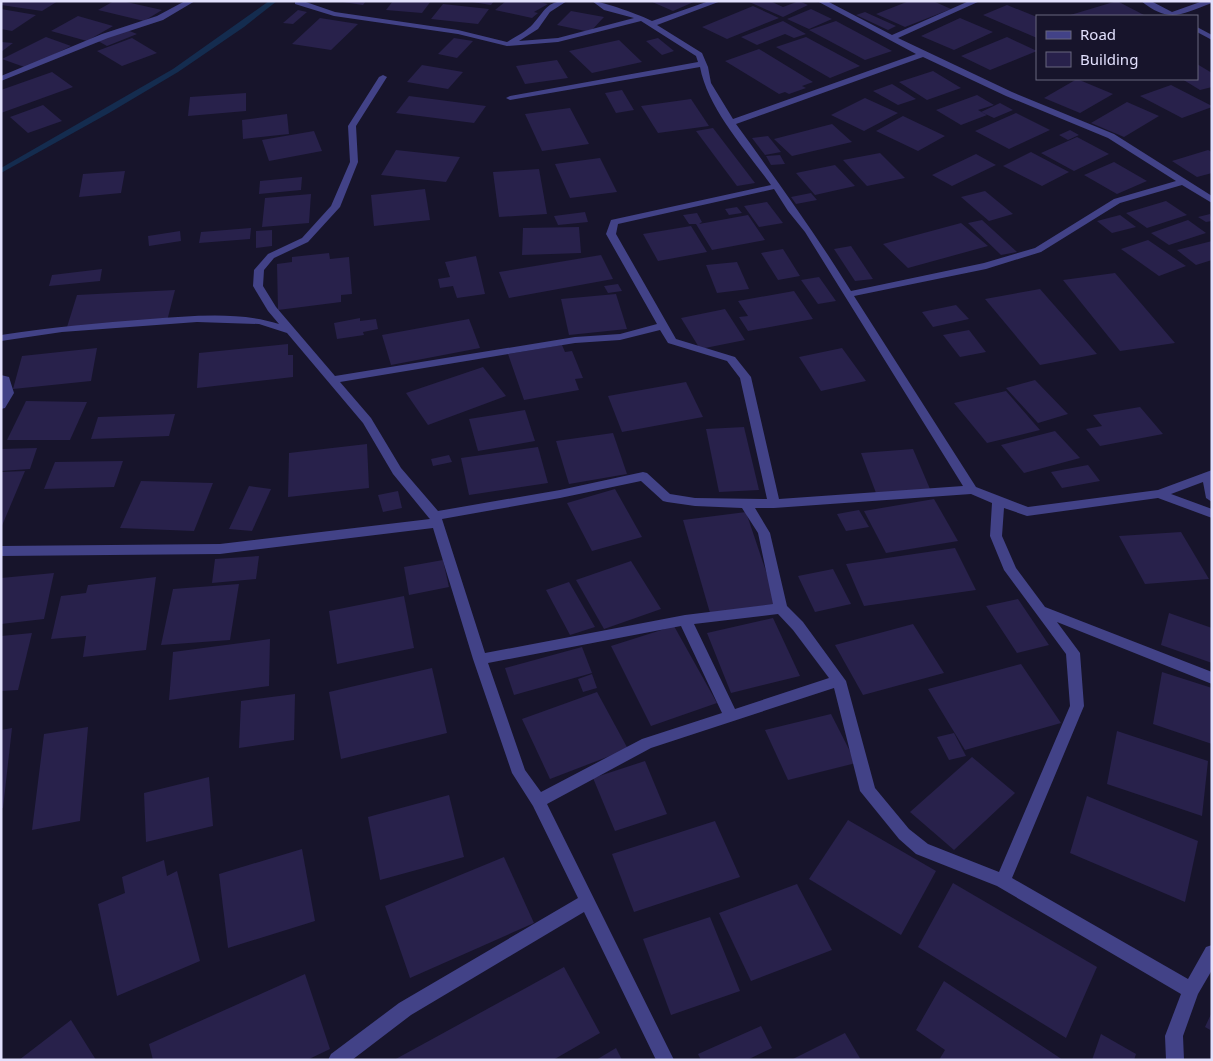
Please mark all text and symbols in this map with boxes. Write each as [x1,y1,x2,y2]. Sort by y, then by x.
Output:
legend [1036,15,1198,80]
text: Road [1080,24,1116,44]
text: Building [1080,49,1138,69]

